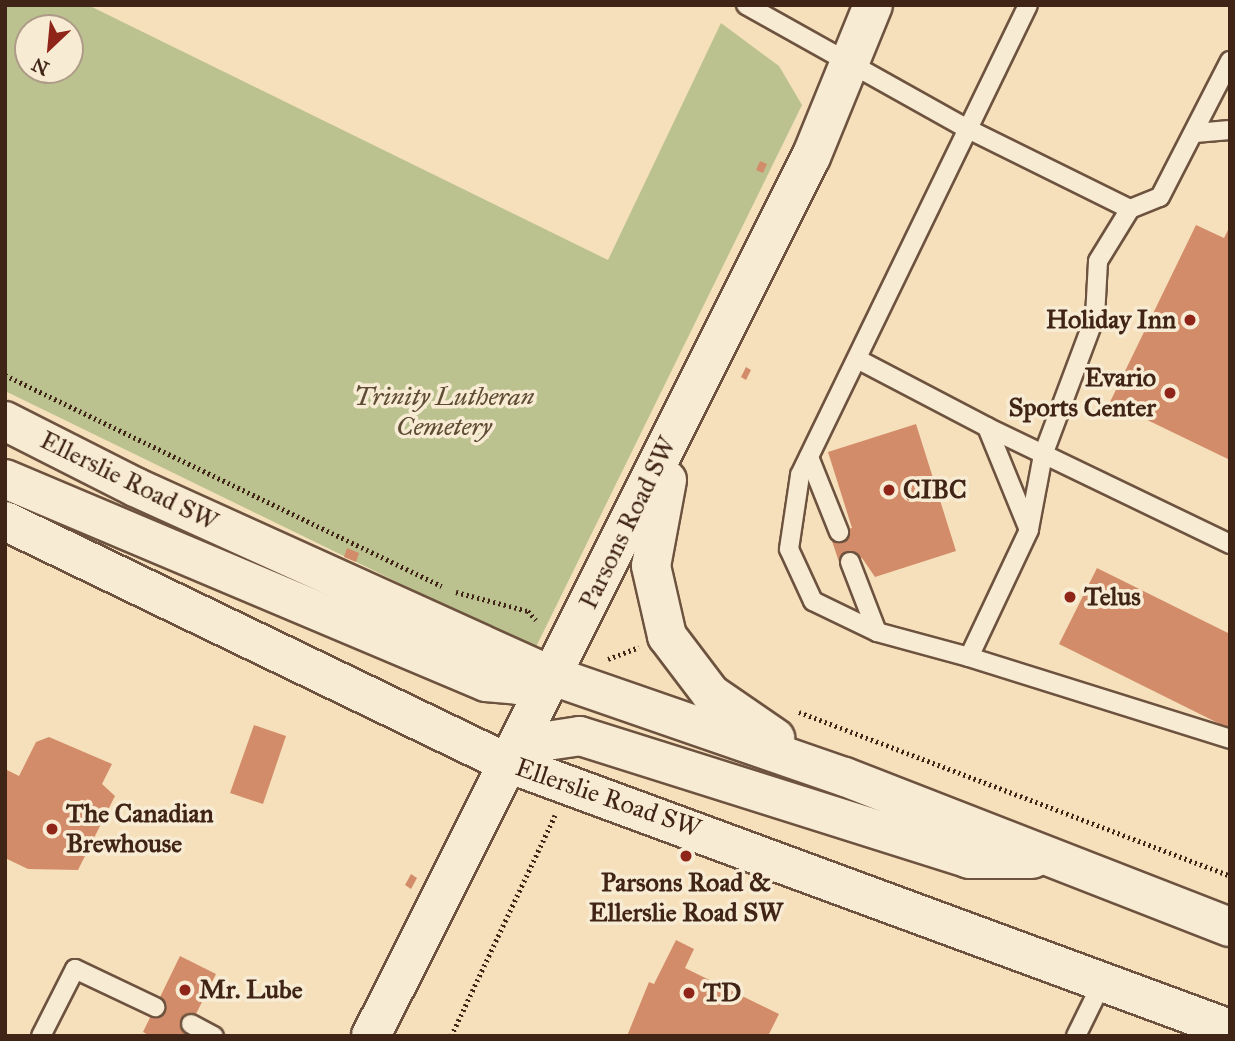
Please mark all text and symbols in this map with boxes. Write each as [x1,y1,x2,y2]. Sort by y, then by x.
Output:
north arrow [14,14,84,84]
text: N [28,53,53,80]
place label: Holiday Inn [1046,304,1176,336]
marker: Holiday Inn [1182,312,1198,328]
place label: Evario Sports Center [1008,362,1156,424]
park label: Trinity Lutheran Cemetery [354,381,534,442]
marker: Evario Sports Center [1162,385,1178,401]
street label: Ellerslie Road SW [35,425,223,537]
street label: Parsons Road SW [573,432,683,614]
place label: CIBC [903,474,967,506]
marker: CIBC [881,482,897,498]
place label: Telus [1084,581,1141,613]
marker: Telus [1062,589,1078,605]
street label: Ellerslie Road SW [511,752,705,844]
place label: The Canadian Brewhouse [66,798,214,860]
marker: The Canadian Brewhouse [44,821,60,837]
marker: Parsons Road & Ellerslie Road SW [678,848,694,864]
place label: Parsons Road & Ellerslie Road SW [589,867,783,928]
place label: Mr. Lube [199,974,302,1006]
place label: TD [703,977,741,1009]
marker: Mr. Lube [177,982,193,998]
marker: TD [681,985,697,1001]

